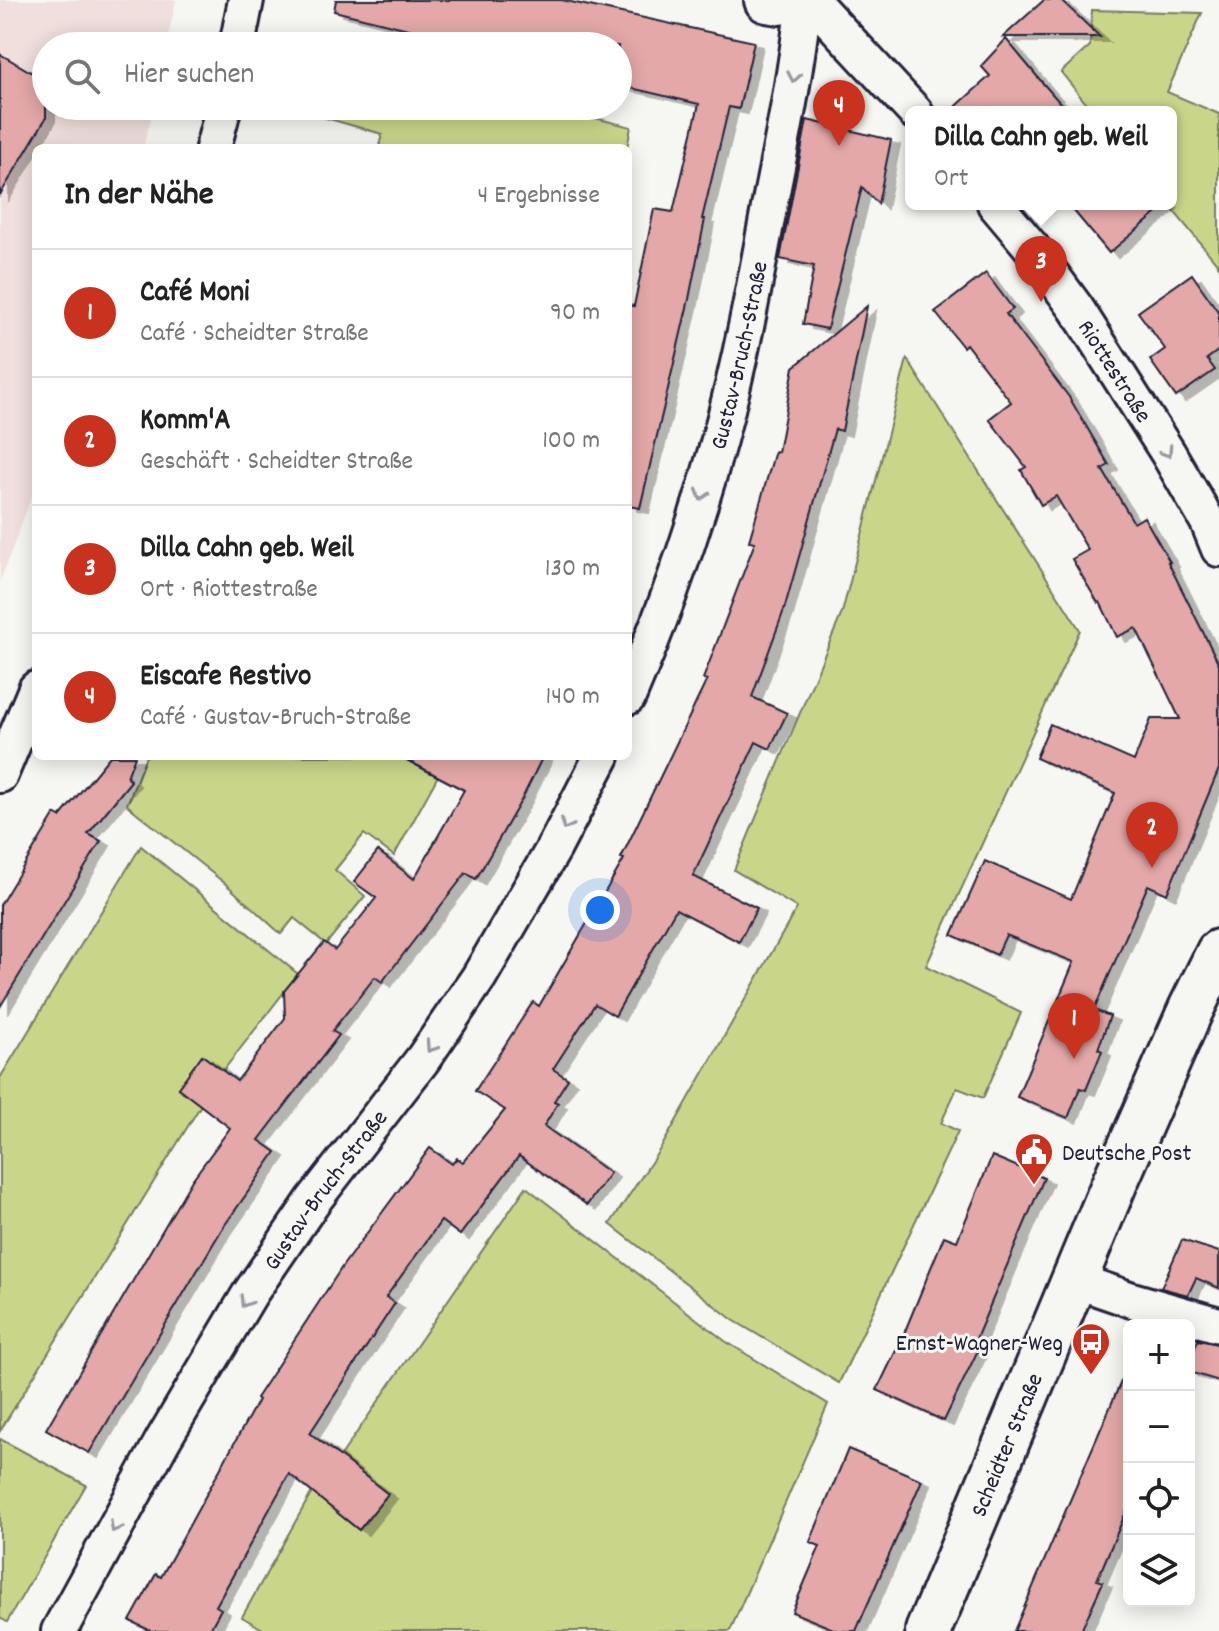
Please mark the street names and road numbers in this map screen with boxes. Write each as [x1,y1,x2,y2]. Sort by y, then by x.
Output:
street label: Gustav-Bruch-Straße [703,259,779,454]
street label: Riottestraße [1068,314,1159,430]
street label: Gustav-Bruch-Straße [257,1104,398,1278]
street label: Scheidter Straße [963,1369,1054,1523]

